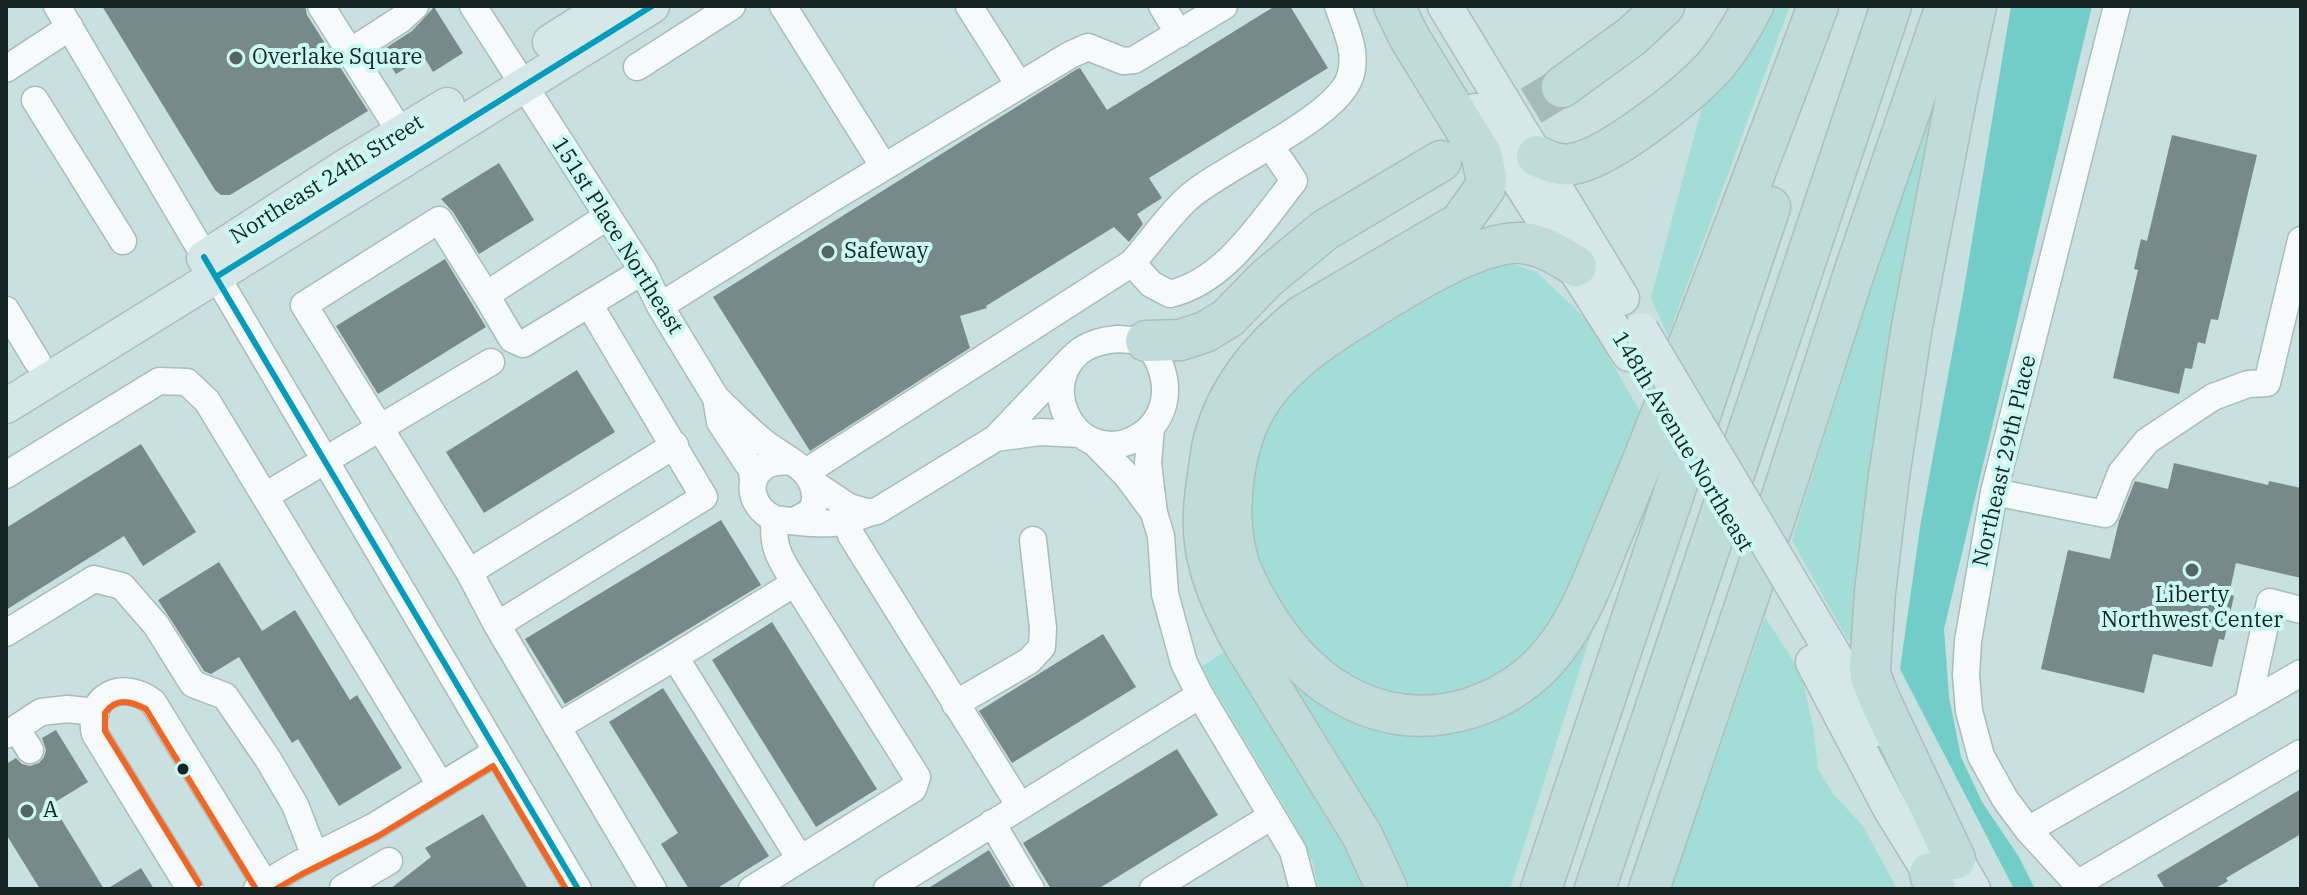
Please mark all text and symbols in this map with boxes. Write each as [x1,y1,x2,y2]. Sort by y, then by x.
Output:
place label: Overlake Square [252,45,422,71]
marker: Overlake Square [227,49,245,67]
street label: Northeast 24th Street [225,110,429,250]
street label: 151st Place Northeast [546,133,688,339]
place label: Safeway [844,239,928,265]
marker: Safeway [819,243,837,261]
street label: 148th Avenue Northeast [1606,327,1758,557]
street label: Northeast 29th Place [1968,352,2042,570]
marker: Liberty Northwest Center [2183,561,2201,579]
place label: Liberty Northwest Center [2101,583,2283,634]
unlabelled marker [175,761,191,777]
place label: A [43,798,58,824]
marker: A [18,802,36,820]

